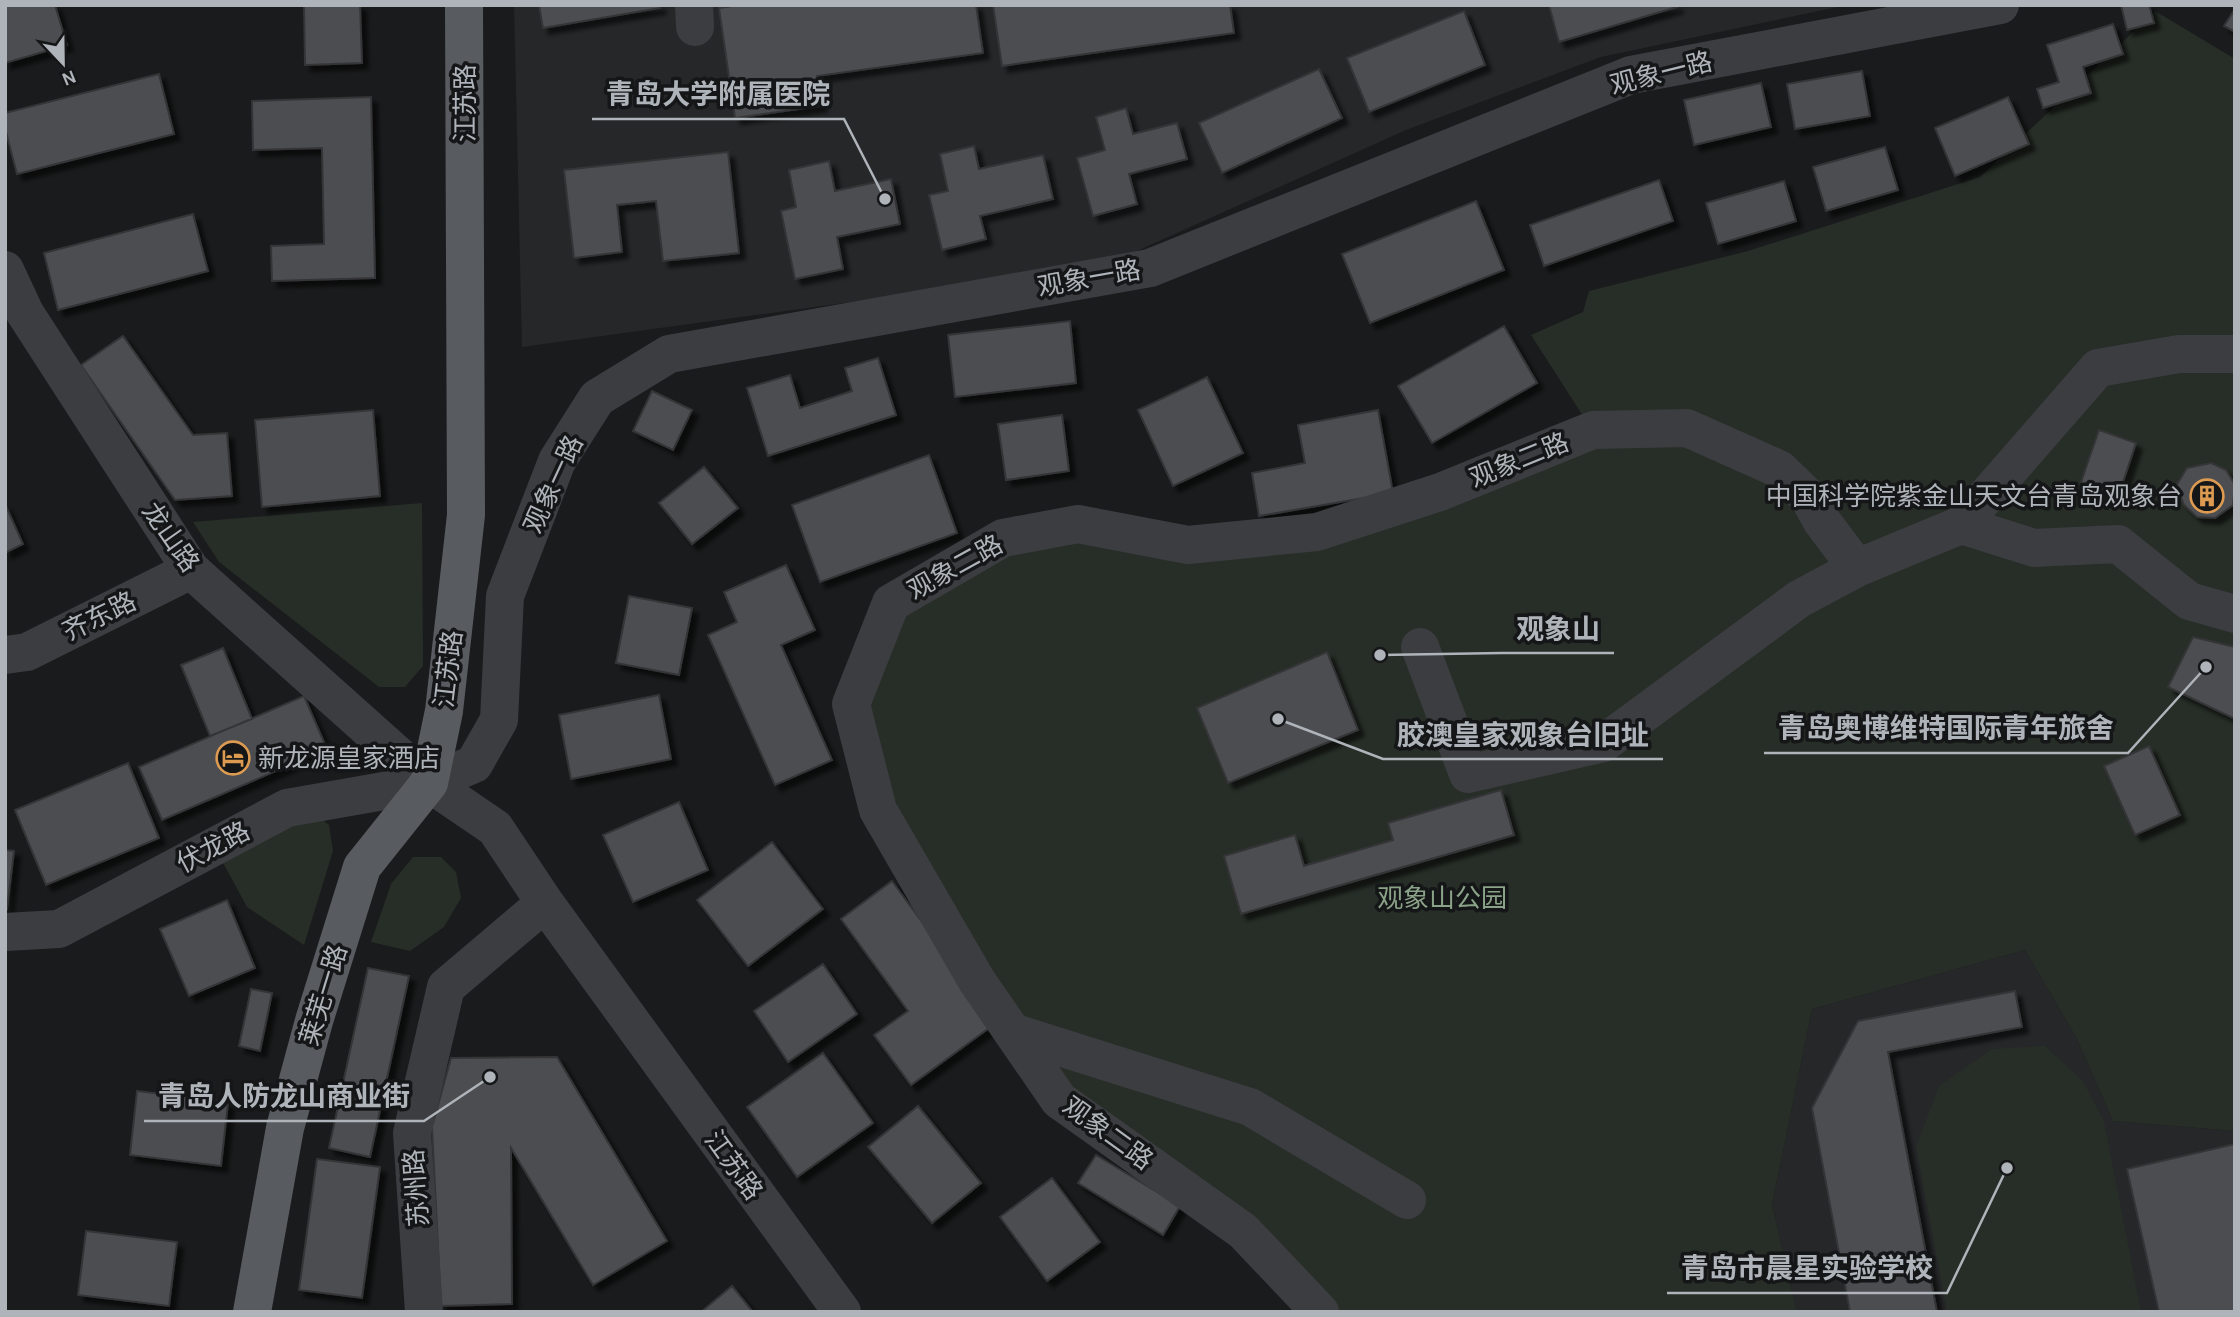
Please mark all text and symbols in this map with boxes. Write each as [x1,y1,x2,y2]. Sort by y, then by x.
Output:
north arrow [28,28,98,98]
street label: 观象一路 [1607,46,1715,101]
street label: 江苏路 [450,64,481,142]
text: N [59,65,79,91]
callout: 青岛大学附属医院 [592,70,844,119]
text: 青岛大学附属医院 [606,78,830,111]
street label: 观象一路 [1035,254,1143,303]
street label: 观象二路 [1465,427,1573,494]
street label: 观象一路 [517,431,589,538]
building icon: 中国科学院紫金山天文台青岛观象台 [2188,477,2226,515]
place label: 中国科学院紫金山天文台青岛观象台 [1766,481,2182,512]
street label: 龙山路 [136,496,206,578]
street label: 观象二路 [902,529,1008,606]
street label: 齐东路 [57,585,141,647]
callout: 观象山 [1502,604,1614,653]
text: 观象山 [1516,613,1600,646]
street label: 江苏路 [428,628,469,710]
callout: 青岛奥博维特国际青年旅舍 [1764,704,2128,753]
callout: 胶澳皇家观象台旧址 [1383,710,1663,759]
text: 青岛奥博维特国际青年旅舍 [1778,712,2114,745]
text: 胶澳皇家观象台旧址 [1397,719,1649,752]
hotel icon: 新龙源皇家酒店 [214,739,252,777]
place label: 新龙源皇家酒店 [258,743,440,774]
street label: 伏龙路 [172,815,255,879]
park label: 观象山公园 [1377,883,1507,914]
street label: 莱芜一路 [293,941,354,1049]
callout: 青岛人防龙山商业街 [144,1072,424,1121]
text: 青岛人防龙山商业街 [158,1080,410,1113]
street label: 观象二路 [1057,1090,1159,1177]
street label: 江苏路 [698,1125,769,1206]
street label: 苏州路 [398,1148,435,1228]
callout: 青岛市晨星实验学校 [1667,1244,1947,1293]
text: 青岛市晨星实验学校 [1681,1252,1933,1285]

